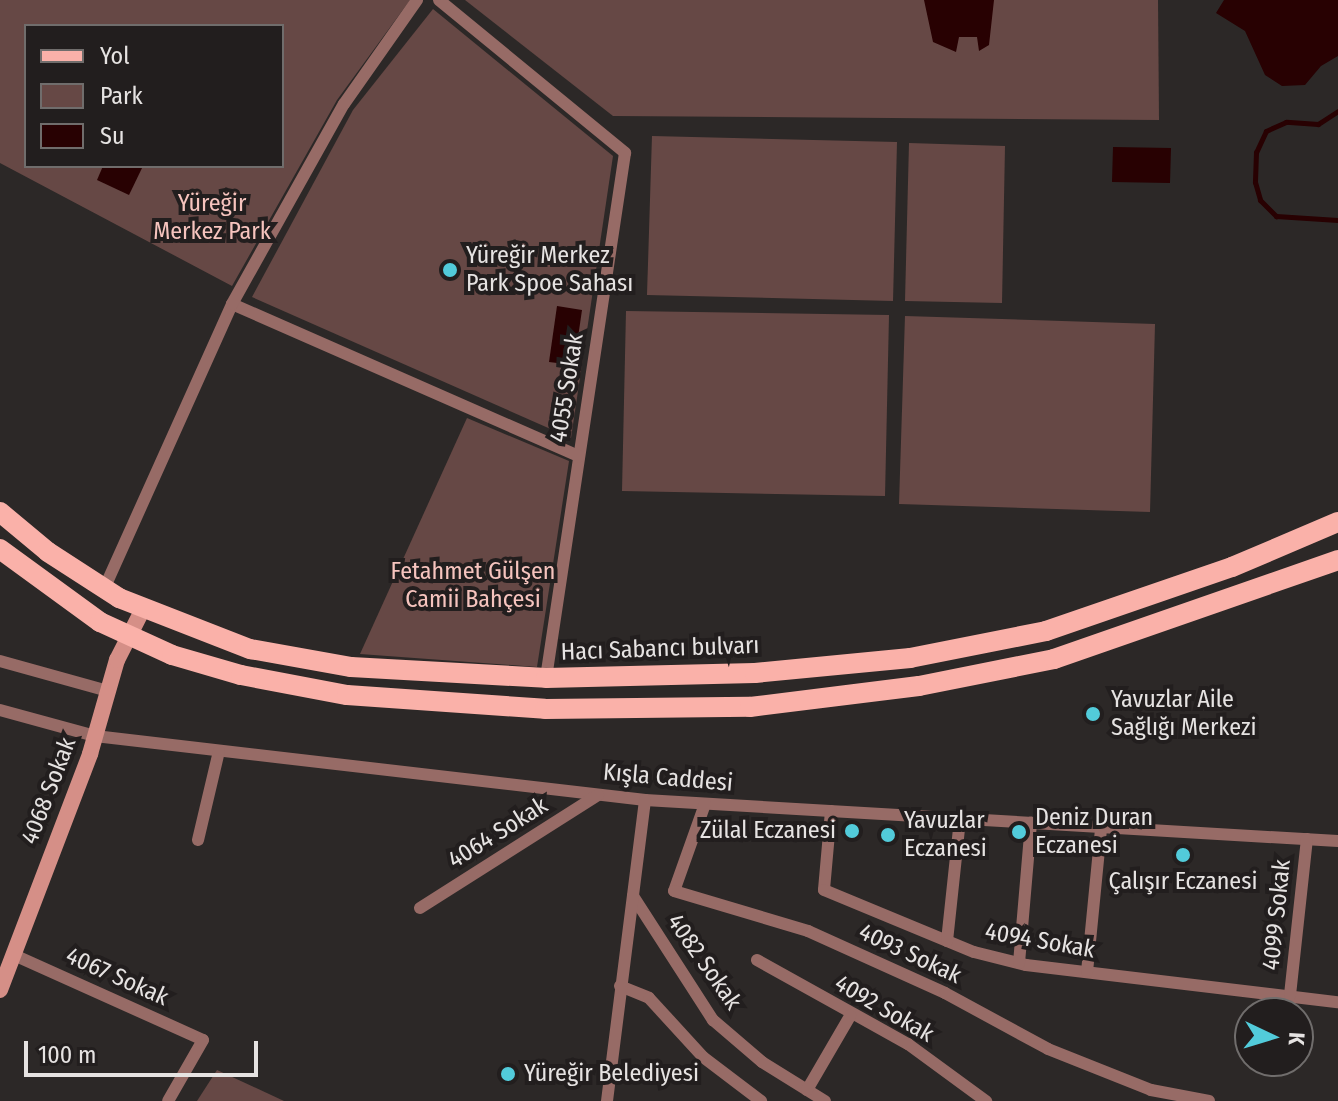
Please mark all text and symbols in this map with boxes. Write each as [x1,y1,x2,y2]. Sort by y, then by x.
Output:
legend [24,24,284,168]
text: Yol [100,42,130,70]
text: Park [100,82,143,110]
text: Su [100,122,124,150]
park label: Yüreğir Merkez Park [153,190,271,246]
place label: Yüreğir Merkez Park Spoe Sahası [466,242,633,298]
marker: Yüreğir Merkez Park Spoe Sahası [441,261,459,279]
street label: 4055 Sokak [544,331,590,445]
park label: Fetahmet Gülşen Camii Bahçesi [391,558,555,614]
street label: Hacı Sabancı bulvarı [560,631,760,667]
place label: Yavuzlar Aile Sağlığı Merkezi [1111,686,1257,742]
marker: Yavuzlar Aile Sağlığı Merkezi [1082,703,1104,725]
street label: 4068 Sokak [15,734,83,848]
street label: Kışla Caddesi [602,758,734,798]
street label: 4064 Sokak [443,791,553,875]
place label: Deniz Duran Eczanesi [1035,804,1153,860]
place label: Yavuzlar Eczanesi [904,807,987,863]
place label: Zülal Eczanesi [700,817,836,845]
marker: Zülal Eczanesi [843,822,861,840]
marker: Deniz Duran Eczanesi [1010,823,1028,841]
marker: Yavuzlar Eczanesi [879,826,897,844]
marker: Çalışır Eczanesi [1174,846,1192,864]
street label: 4099 Sokak [1257,858,1297,972]
place label: Çalışır Eczanesi [1109,868,1257,896]
street label: 4082 Sokak [661,908,747,1016]
street label: 4094 Sokak [983,917,1097,965]
street label: 4093 Sokak [854,918,966,990]
street label: 4067 Sokak [61,942,173,1012]
street label: 4092 Sokak [829,969,939,1049]
north arrow [1234,997,1314,1077]
scale bar [28,1025,262,1075]
text: K [1283,1031,1310,1046]
text: 100 m [38,1041,96,1069]
place label: Yüreğir Belediyesi [524,1060,699,1088]
marker: Yüreğir Belediyesi [499,1065,517,1083]

